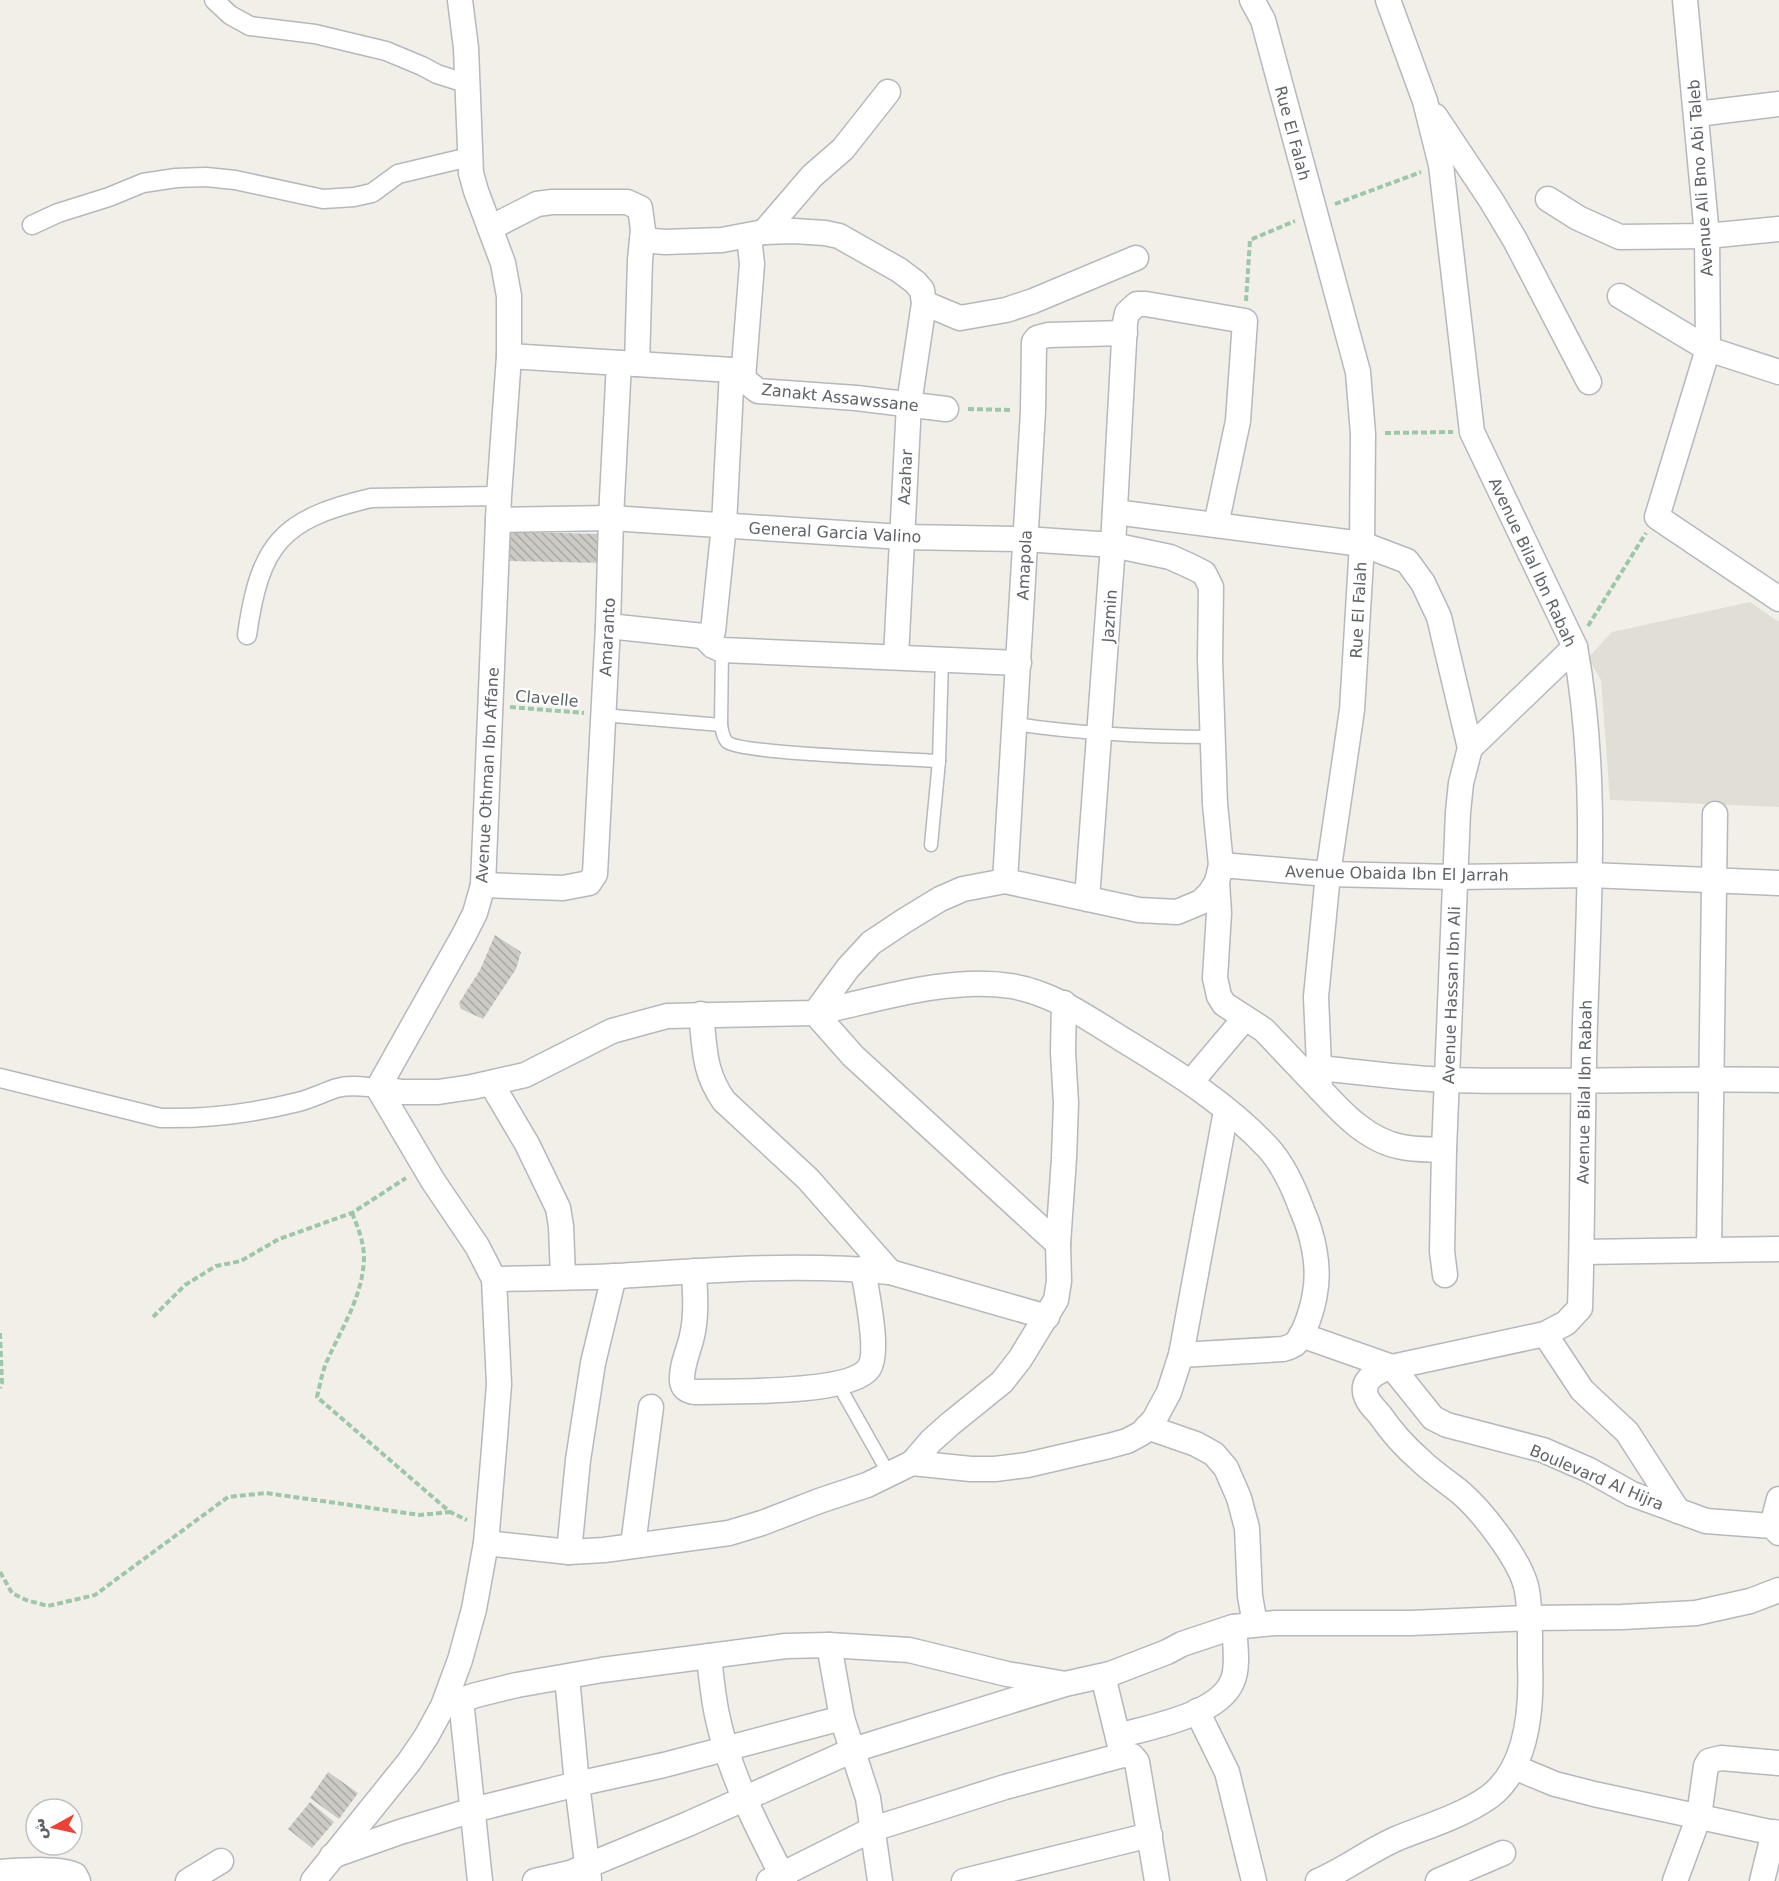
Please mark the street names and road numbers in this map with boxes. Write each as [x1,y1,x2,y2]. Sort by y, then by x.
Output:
street label: Avenue Ali Bno Abi Taleb [1684,79,1717,277]
street label: Rue El Falah [1271,84,1314,182]
street label: Zanakt Assawssane [760,380,920,415]
street label: Azahar [895,448,916,505]
street label: Avenue Bilal Ibn Rabah [1485,475,1580,650]
street label: General Garcia Valino [748,518,922,547]
street label: Amapola [1013,529,1036,601]
street label: Rue El Falah [1346,561,1371,659]
street label: Jazmin [1098,589,1121,644]
street label: Amaranto [596,597,619,677]
street label: Avenue Othman Ibn Affane [472,667,503,883]
street label: Clavelle [515,686,579,711]
street label: Avenue Obaida Ibn El Jarrah [1285,862,1509,885]
street label: Avenue Hassan Ibn Ali [1439,906,1464,1084]
street label: Avenue Bilal Ibn Rabah [1573,1000,1596,1184]
street label: Boulevard Al Hijra [1527,1441,1667,1514]

